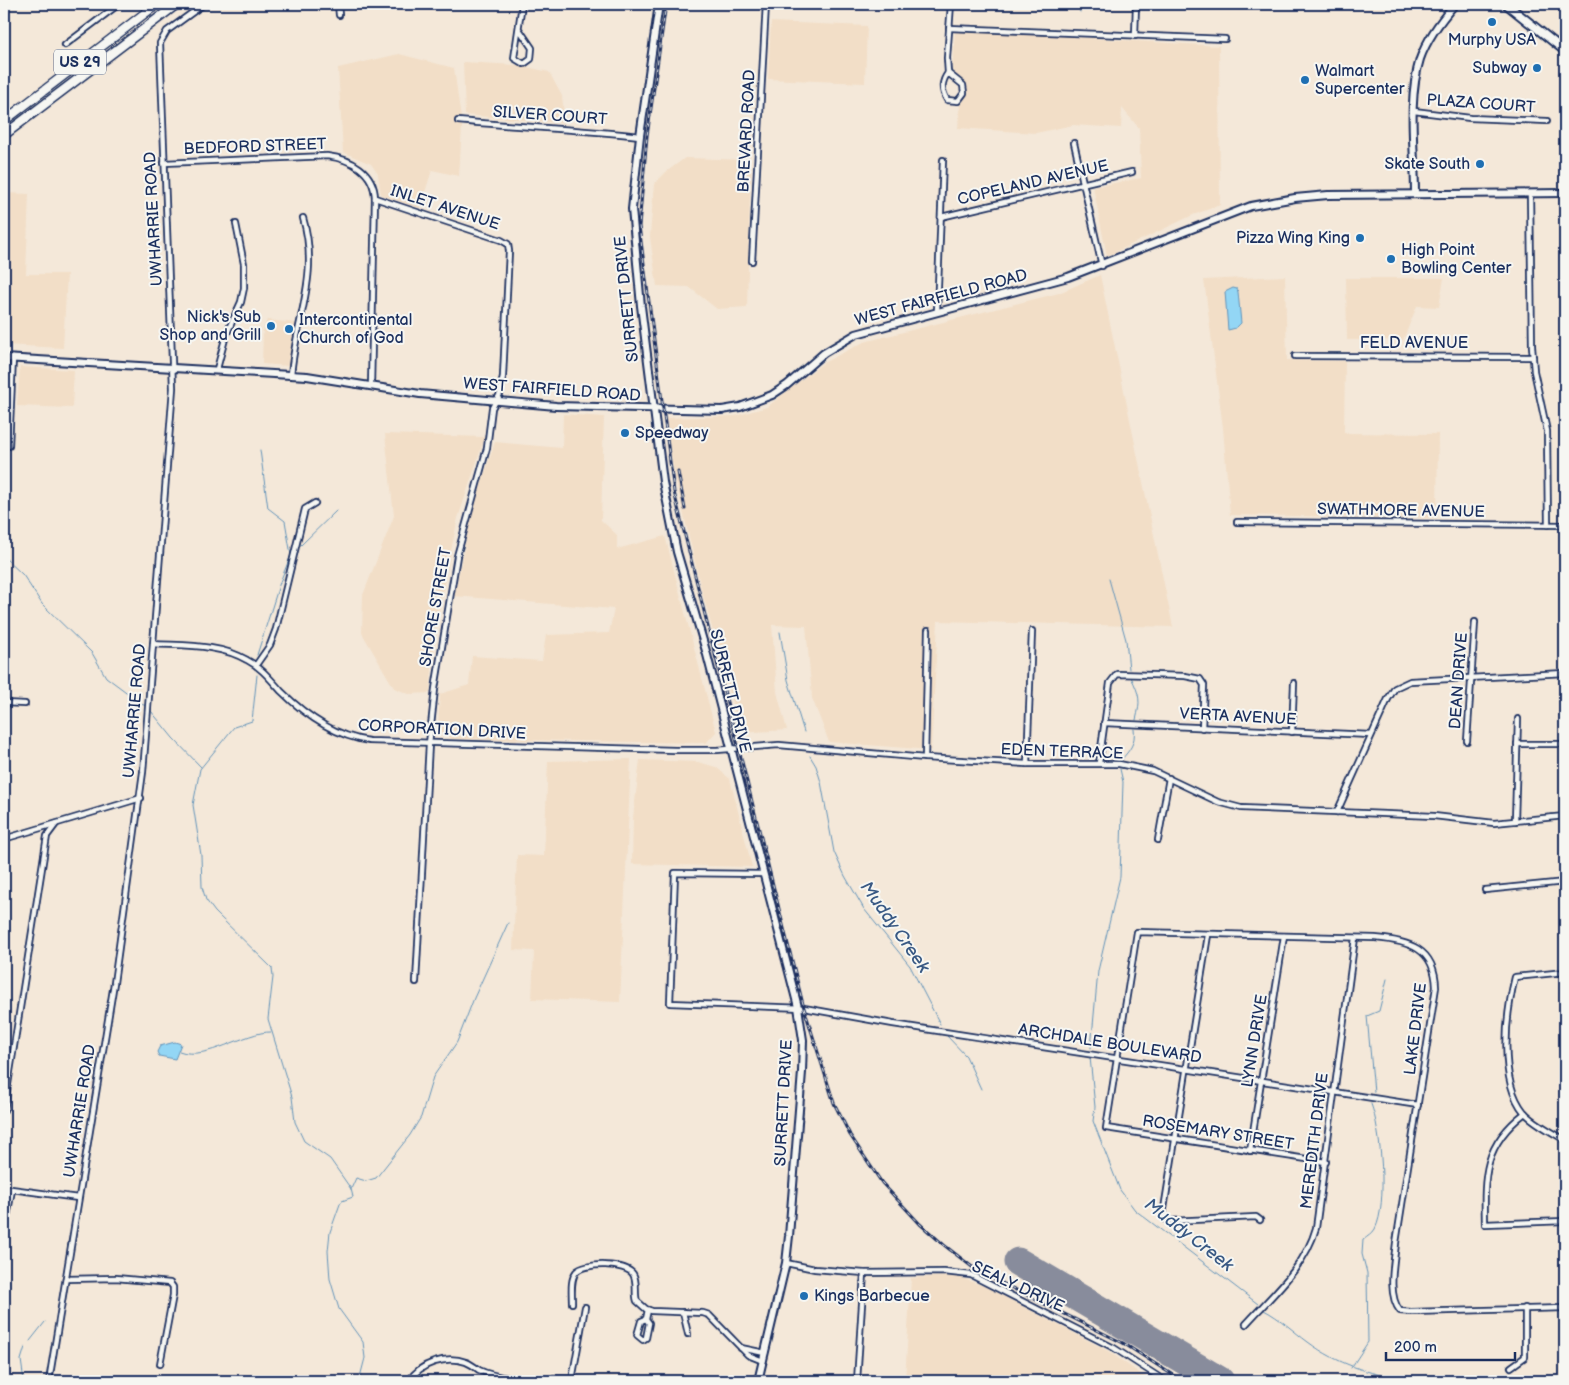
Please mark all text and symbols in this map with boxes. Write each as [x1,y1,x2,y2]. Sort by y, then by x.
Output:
marker: Murphy USA [1486,16,1498,28]
place label: Murphy USA [1448,31,1536,50]
road number: US 29 [54,50,106,74]
place label: Subway [1473,59,1528,78]
place label: Walmart Supercenter [1315,62,1405,99]
marker: Subway [1531,62,1543,74]
street label: BREVARD ROAD [734,69,760,193]
marker: Walmart Supercenter [1299,74,1311,86]
street label: PLAZA COURT [1426,91,1537,117]
street label: SILVER COURT [492,103,608,130]
street label: BEDFORD STREET [183,135,327,159]
street label: UWHARRIE ROAD [141,151,167,287]
place label: Skate South [1384,155,1470,174]
street label: COPELAND AVENUE [956,156,1110,210]
marker: Skate South [1474,158,1486,170]
street label: INLET AVENUE [388,181,502,235]
place label: Pizza Wing King [1236,229,1350,248]
marker: Pizza Wing King [1354,232,1366,244]
street label: SURRETT DRIVE [611,235,643,363]
place label: High Point Bowling Center [1401,241,1511,278]
marker: High Point Bowling Center [1385,253,1397,265]
street label: WEST FAIRFIELD ROAD [853,266,1029,330]
place label: Nick's Sub Shop and Grill [160,308,261,345]
place label: Intercontinental Church of God [299,311,412,348]
marker: Nick's Sub Shop and Grill [265,320,277,332]
marker: Intercontinental Church of God [283,323,295,335]
street label: FELD AVENUE [1360,334,1468,353]
street label: WEST FAIRFIELD ROAD [463,374,641,406]
place label: Speedway [635,424,709,443]
marker: Speedway [619,427,631,439]
street label: SWATHMORE AVENUE [1317,500,1485,522]
street label: SHORE STREET [416,546,456,668]
street label: SURRETT DRIVE [705,627,755,755]
street label: DEAN DRIVE [1446,632,1472,730]
street label: UWHARRIE ROAD [120,643,150,779]
street label: VERTA AVENUE [1179,704,1297,730]
street label: CORPORATION DRIVE [357,716,527,744]
street label: EDEN TERRACE [1000,740,1124,764]
water label: Muddy Creek [856,877,935,978]
street label: LAKE DRIVE [1401,982,1431,1076]
street label: LYNN DRIVE [1238,993,1272,1089]
street label: ARCHDALE BOULEVARD [1017,1020,1203,1068]
street label: SURRETT DRIVE [771,1039,797,1167]
street label: UWHARRIE ROAD [60,1043,100,1179]
street label: MEREDITH DRIVE [1297,1072,1333,1210]
street label: ROSEMARY STREET [1141,1112,1295,1154]
water label: Muddy Creek [1140,1194,1238,1277]
street label: SEALY DRIVE [969,1257,1067,1317]
place label: Kings Barbecue [814,1287,930,1306]
marker: Kings Barbecue [798,1290,810,1302]
scale bar [1386,1330,1515,1362]
text: 200 m [1394,1338,1437,1357]

